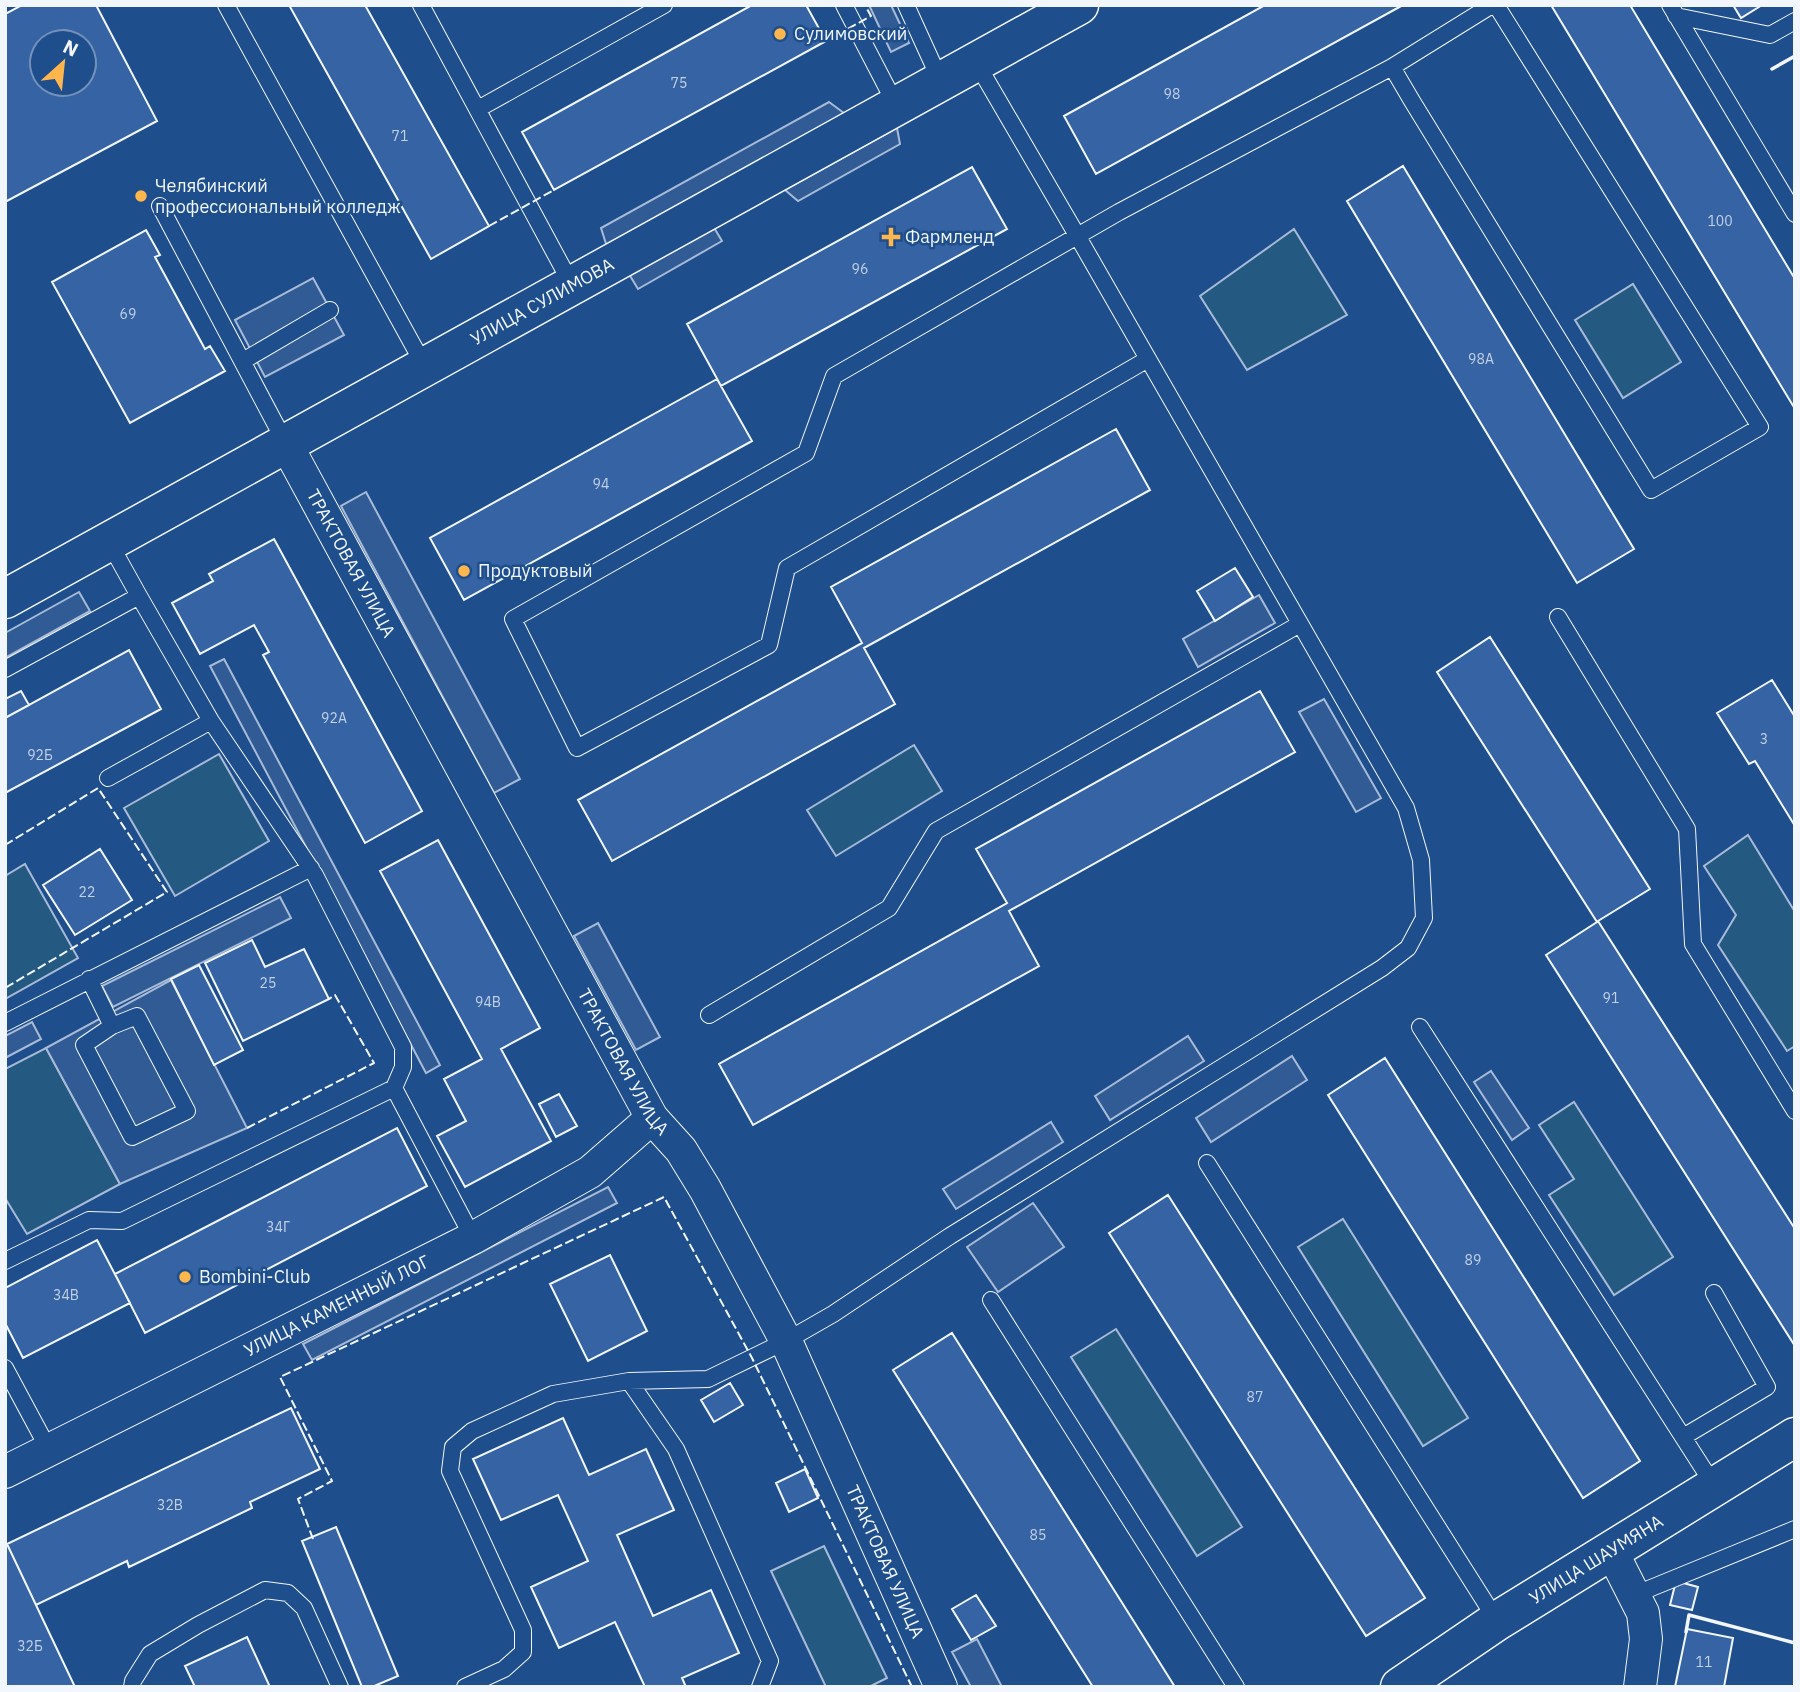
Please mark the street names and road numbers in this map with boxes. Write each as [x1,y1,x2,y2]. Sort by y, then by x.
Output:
street label: УЛИЦА СУЛИМОВА [466,252,618,350]
street label: ТРАКТОВАЯ УЛИЦА [302,485,401,642]
street label: ТРАКТОВАЯ УЛИЦА [573,984,674,1140]
street label: УЛИЦА КАМЕННЫЙ ЛОГ [240,1250,433,1362]
street label: ТРАКТОВАЯ УЛИЦА [841,1481,930,1642]
street label: УЛИЦА ШАУМЯНА [1525,1509,1668,1609]

